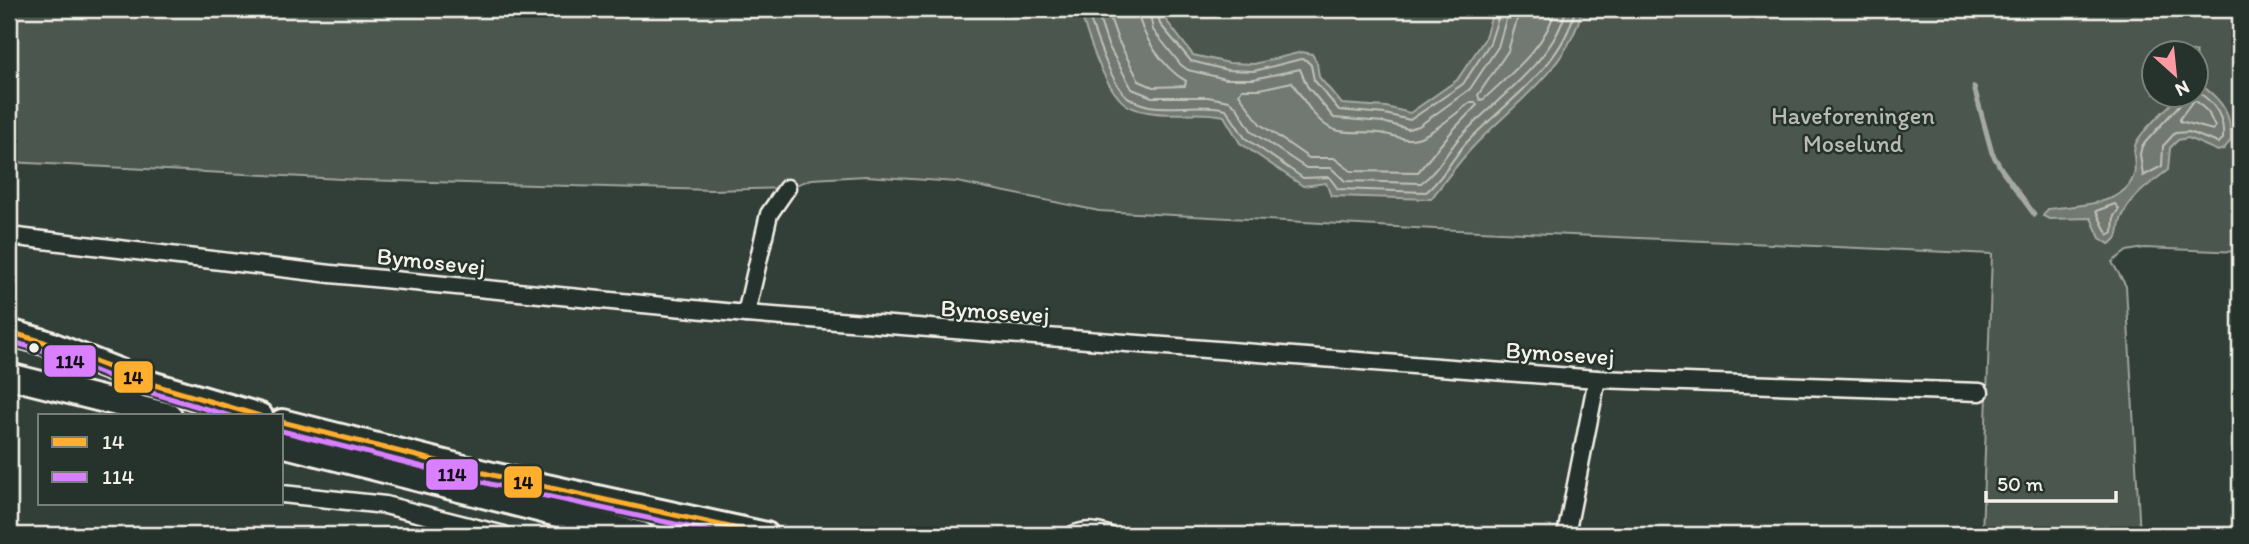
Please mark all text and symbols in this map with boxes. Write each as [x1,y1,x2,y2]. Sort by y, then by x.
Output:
north arrow [2140,38,2210,108]
text: N [2172,76,2193,102]
park label: Haveforeningen Moselund [1771,101,1935,158]
street label: Bymosevej [375,241,487,281]
street label: Bymosevej [940,293,1050,329]
street label: Bymosevej [1505,335,1615,371]
unlabelled marker [27,341,41,355]
line badge: 114 [43,344,97,378]
text: 114 [55,350,85,373]
line badge: 14 [113,360,154,394]
text: 14 [123,366,144,389]
legend [38,414,284,505]
text: 14 [102,429,125,454]
line badge: 114 [425,458,479,491]
scale bar [1986,460,2116,504]
text: 114 [437,463,467,486]
text: 114 [102,464,134,489]
line badge: 14 [503,465,543,499]
text: 14 [513,471,534,494]
text: 50 m [1997,471,2044,496]

